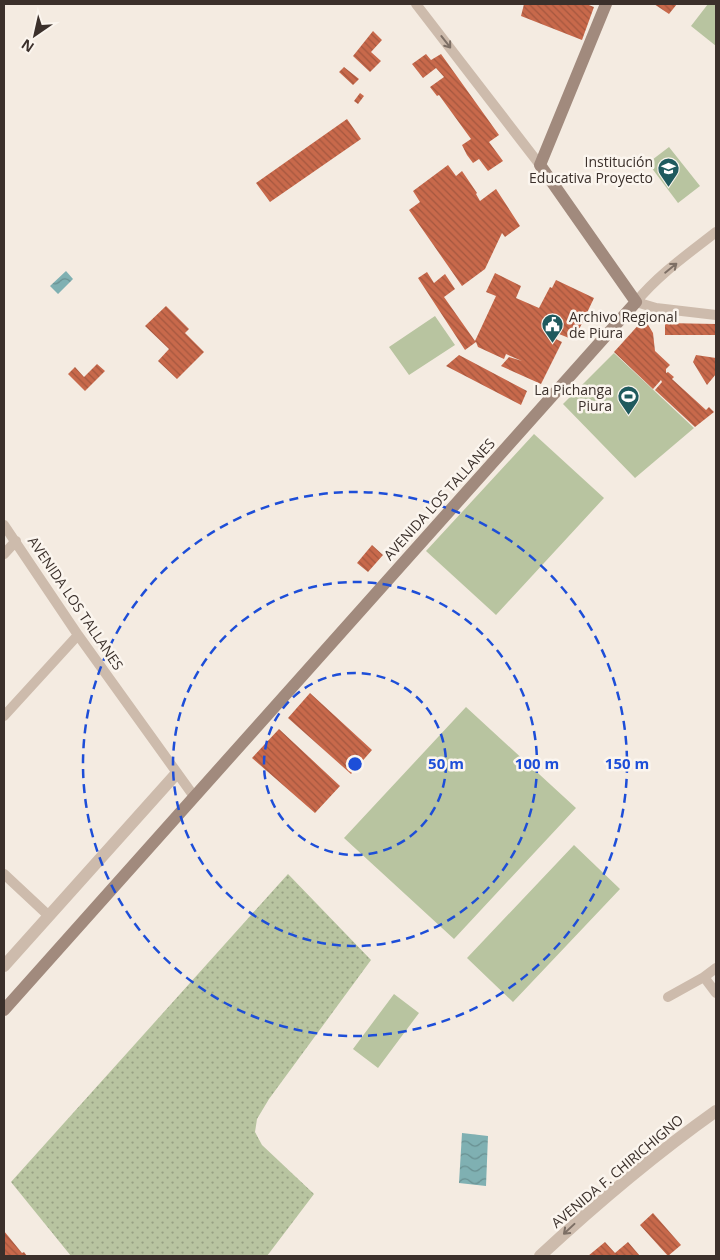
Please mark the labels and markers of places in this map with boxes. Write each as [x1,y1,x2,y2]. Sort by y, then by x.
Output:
place label: Institución Educativa Proyecto [529,152,653,187]
school or university icon: Institución Educativa Proyecto [657,157,681,188]
place label: Archivo Regional de Piura [569,307,677,342]
public building icon: Archivo Regional de Piura [541,312,565,343]
place label: La Pichanga Piura [534,380,612,415]
sports icon: La Pichanga Piura [616,385,640,416]
centre of rings [346,755,364,773]

